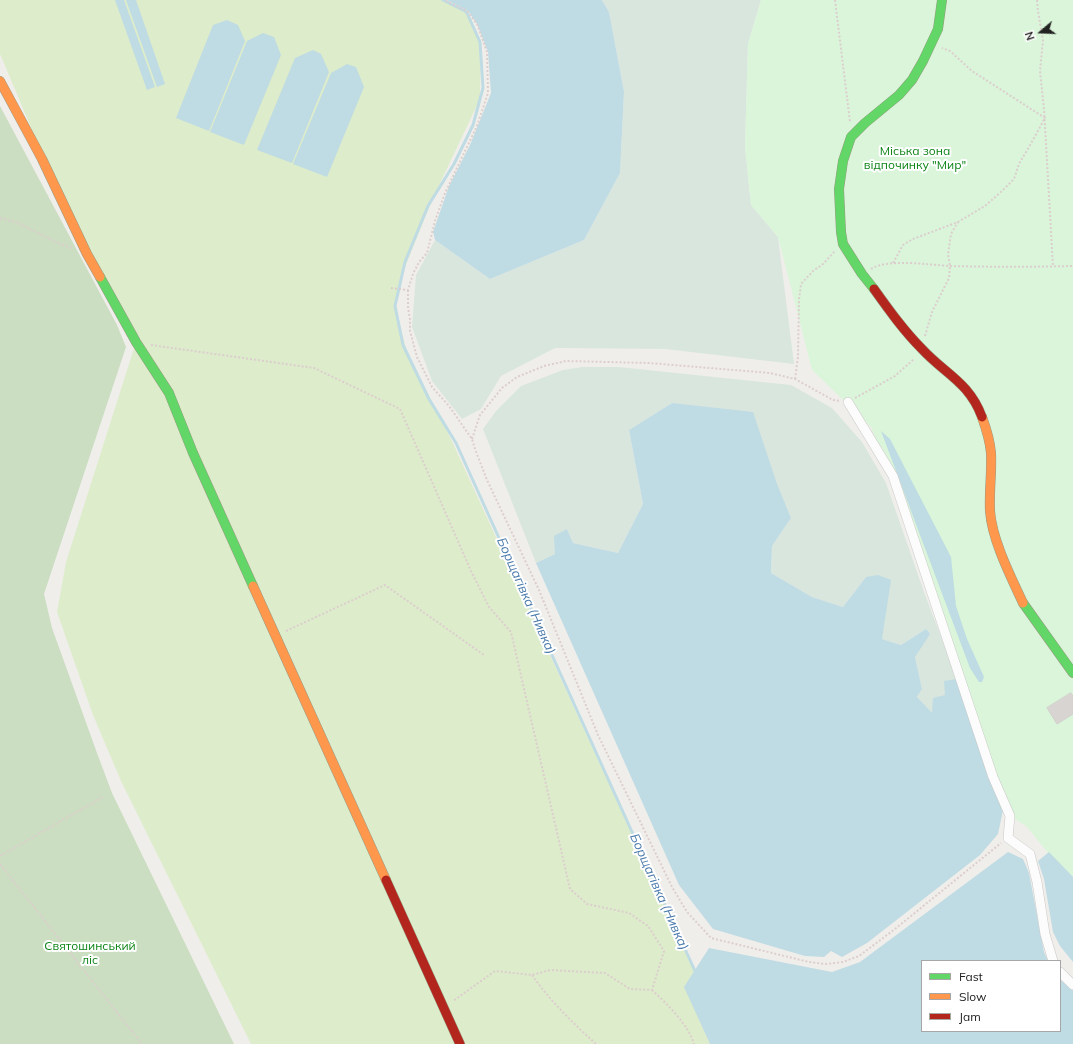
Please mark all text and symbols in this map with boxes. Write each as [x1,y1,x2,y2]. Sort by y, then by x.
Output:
north arrow [1021,12,1061,52]
text: N [1022,30,1038,42]
park label: Міська зона відпочинку "Мир" [864,144,966,172]
water label: Борщагівка (Нивка) [493,535,559,657]
water label: Борщагівка (Нивка) [626,831,692,953]
park label: Святошинський ліс [44,939,136,967]
legend [921,960,1061,1032]
text: Fast [959,969,983,984]
text: Slow [959,989,987,1004]
text: Jam [959,1009,981,1024]

